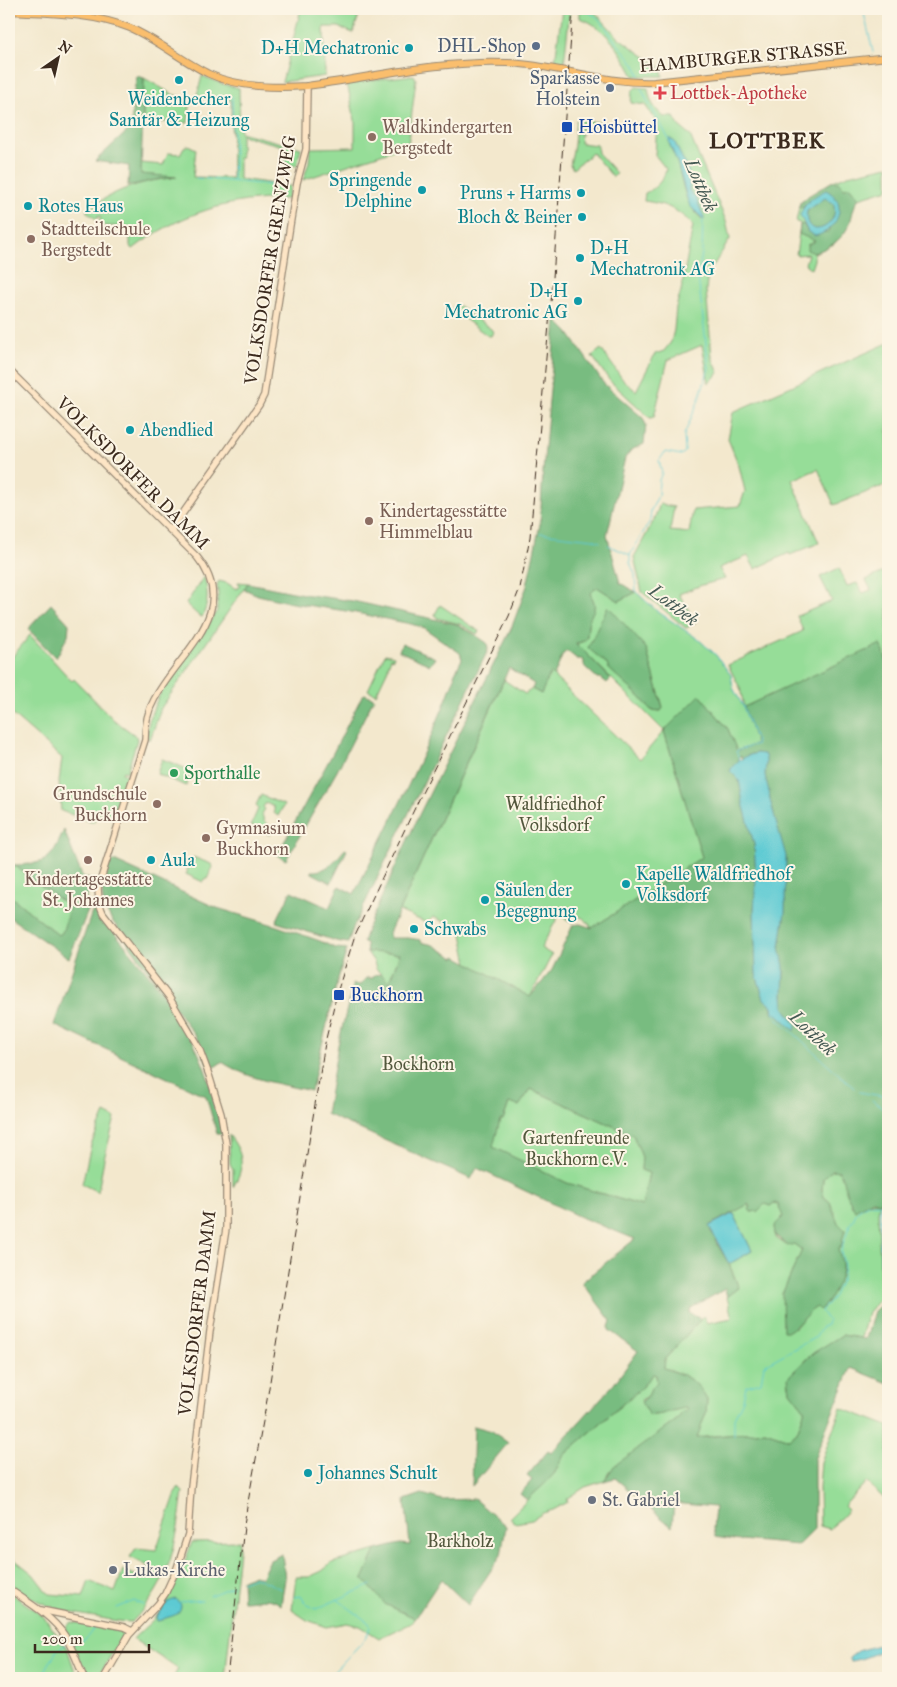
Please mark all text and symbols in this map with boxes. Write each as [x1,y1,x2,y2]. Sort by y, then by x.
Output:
north arrow [32,32,82,82]
place label: DHL-Shop [437,35,526,57]
text: N [55,37,75,58]
place label: D+H Mechatronic [261,37,399,59]
street label: HAMBURGER STRASSE [638,37,848,77]
marker: DHL-Shop [530,40,542,52]
marker: D+H Mechatronic [403,42,415,54]
place label: Sparkasse Holstein [530,67,600,110]
marker: Weidenbecher Sanitär & Heizung [173,74,185,86]
marker: Sparkasse Holstein [604,82,616,94]
place label: Lottbek-Apotheke [670,82,807,104]
marker: Lottbek-Apotheke [654,87,666,99]
place label: Weidenbecher Sanitär & Heizung [109,88,250,132]
place label: Waldkindergarten Bergstedt [382,116,513,160]
place label: Hoisbüttel [578,116,658,138]
marker: Hoisbüttel [560,120,574,134]
district label: LOTTBEK [709,127,825,154]
marker: Waldkindergarten Bergstedt [366,131,378,143]
street label: VOLKSDORFER GRENZWEG [239,134,301,387]
water label: Lottbek [679,154,723,216]
place label: Springende Delphine [329,169,412,212]
place label: Pruns + Harms [460,182,571,204]
marker: Springende Delphine [416,184,428,196]
marker: Pruns + Harms [575,187,587,199]
place label: Rotes Haus [38,195,123,217]
marker: Rotes Haus [22,200,34,212]
place label: Bloch & Beiner [457,206,572,228]
marker: Bloch & Beiner [576,211,588,223]
place label: Stadtteilschule Bergstedt [41,218,150,262]
marker: Stadtteilschule Bergstedt [25,233,37,245]
place label: D+H Mechatronik AG [590,237,715,280]
marker: D+H Mechatronik AG [574,252,586,264]
place label: D+H Mechatronic AG [444,280,568,323]
marker: D+H Mechatronic AG [572,295,584,307]
street label: VOLKSDORFER DAMM [51,391,214,554]
place label: Abendlied [139,419,213,441]
marker: Abendlied [124,424,136,436]
place label: Kindertagesstätte Himmelblau [379,500,507,543]
marker: Kindertagesstätte Himmelblau [363,515,375,527]
water label: Lottbek [644,578,704,631]
place label: Sporthalle [184,762,260,784]
marker: Sporthalle [168,767,180,779]
place label: Grundschule Buckhorn [53,783,147,826]
park label: Waldfriedhof Volksdorf [505,793,605,836]
marker: Grundschule Buckhorn [151,798,163,810]
place label: Gymnasium Buckhorn [216,817,306,860]
marker: Gymnasium Buckhorn [200,832,212,844]
place label: Aula [160,849,195,871]
marker: Kindertagesstätte St. Johannes [82,854,94,866]
marker: Aula [145,854,157,866]
place label: Kapelle Waldfriedhof Volksdorf [635,863,794,906]
place label: Kindertagesstätte St. Johannes [24,868,152,912]
marker: Kapelle Waldfriedhof Volksdorf [620,878,632,890]
place label: Säulen der Begegnung [495,879,577,923]
marker: Säulen der Begegnung [479,894,491,906]
place label: Schwabs [424,918,486,940]
marker: Schwabs [408,923,420,935]
place label: Buckhorn [350,984,423,1006]
marker: Buckhorn [332,988,346,1002]
water label: Lottbek [784,1004,842,1061]
park label: Bockhorn [382,1053,455,1075]
park label: Gartenfreunde Buckhorn e.V. [522,1127,630,1170]
street label: VOLKSDORFER DAMM [173,1209,221,1418]
place label: Johannes Schult [316,1462,438,1485]
marker: Johannes Schult [302,1467,314,1479]
place label: St. Gabriel [602,1489,680,1511]
marker: St. Gabriel [586,1494,598,1506]
park label: Barkholz [427,1530,493,1552]
place label: Lukas-Kirche [123,1559,225,1581]
marker: Lukas-Kirche [107,1564,119,1576]
scale bar [35,1622,149,1654]
text: 200 m [42,1630,83,1648]

